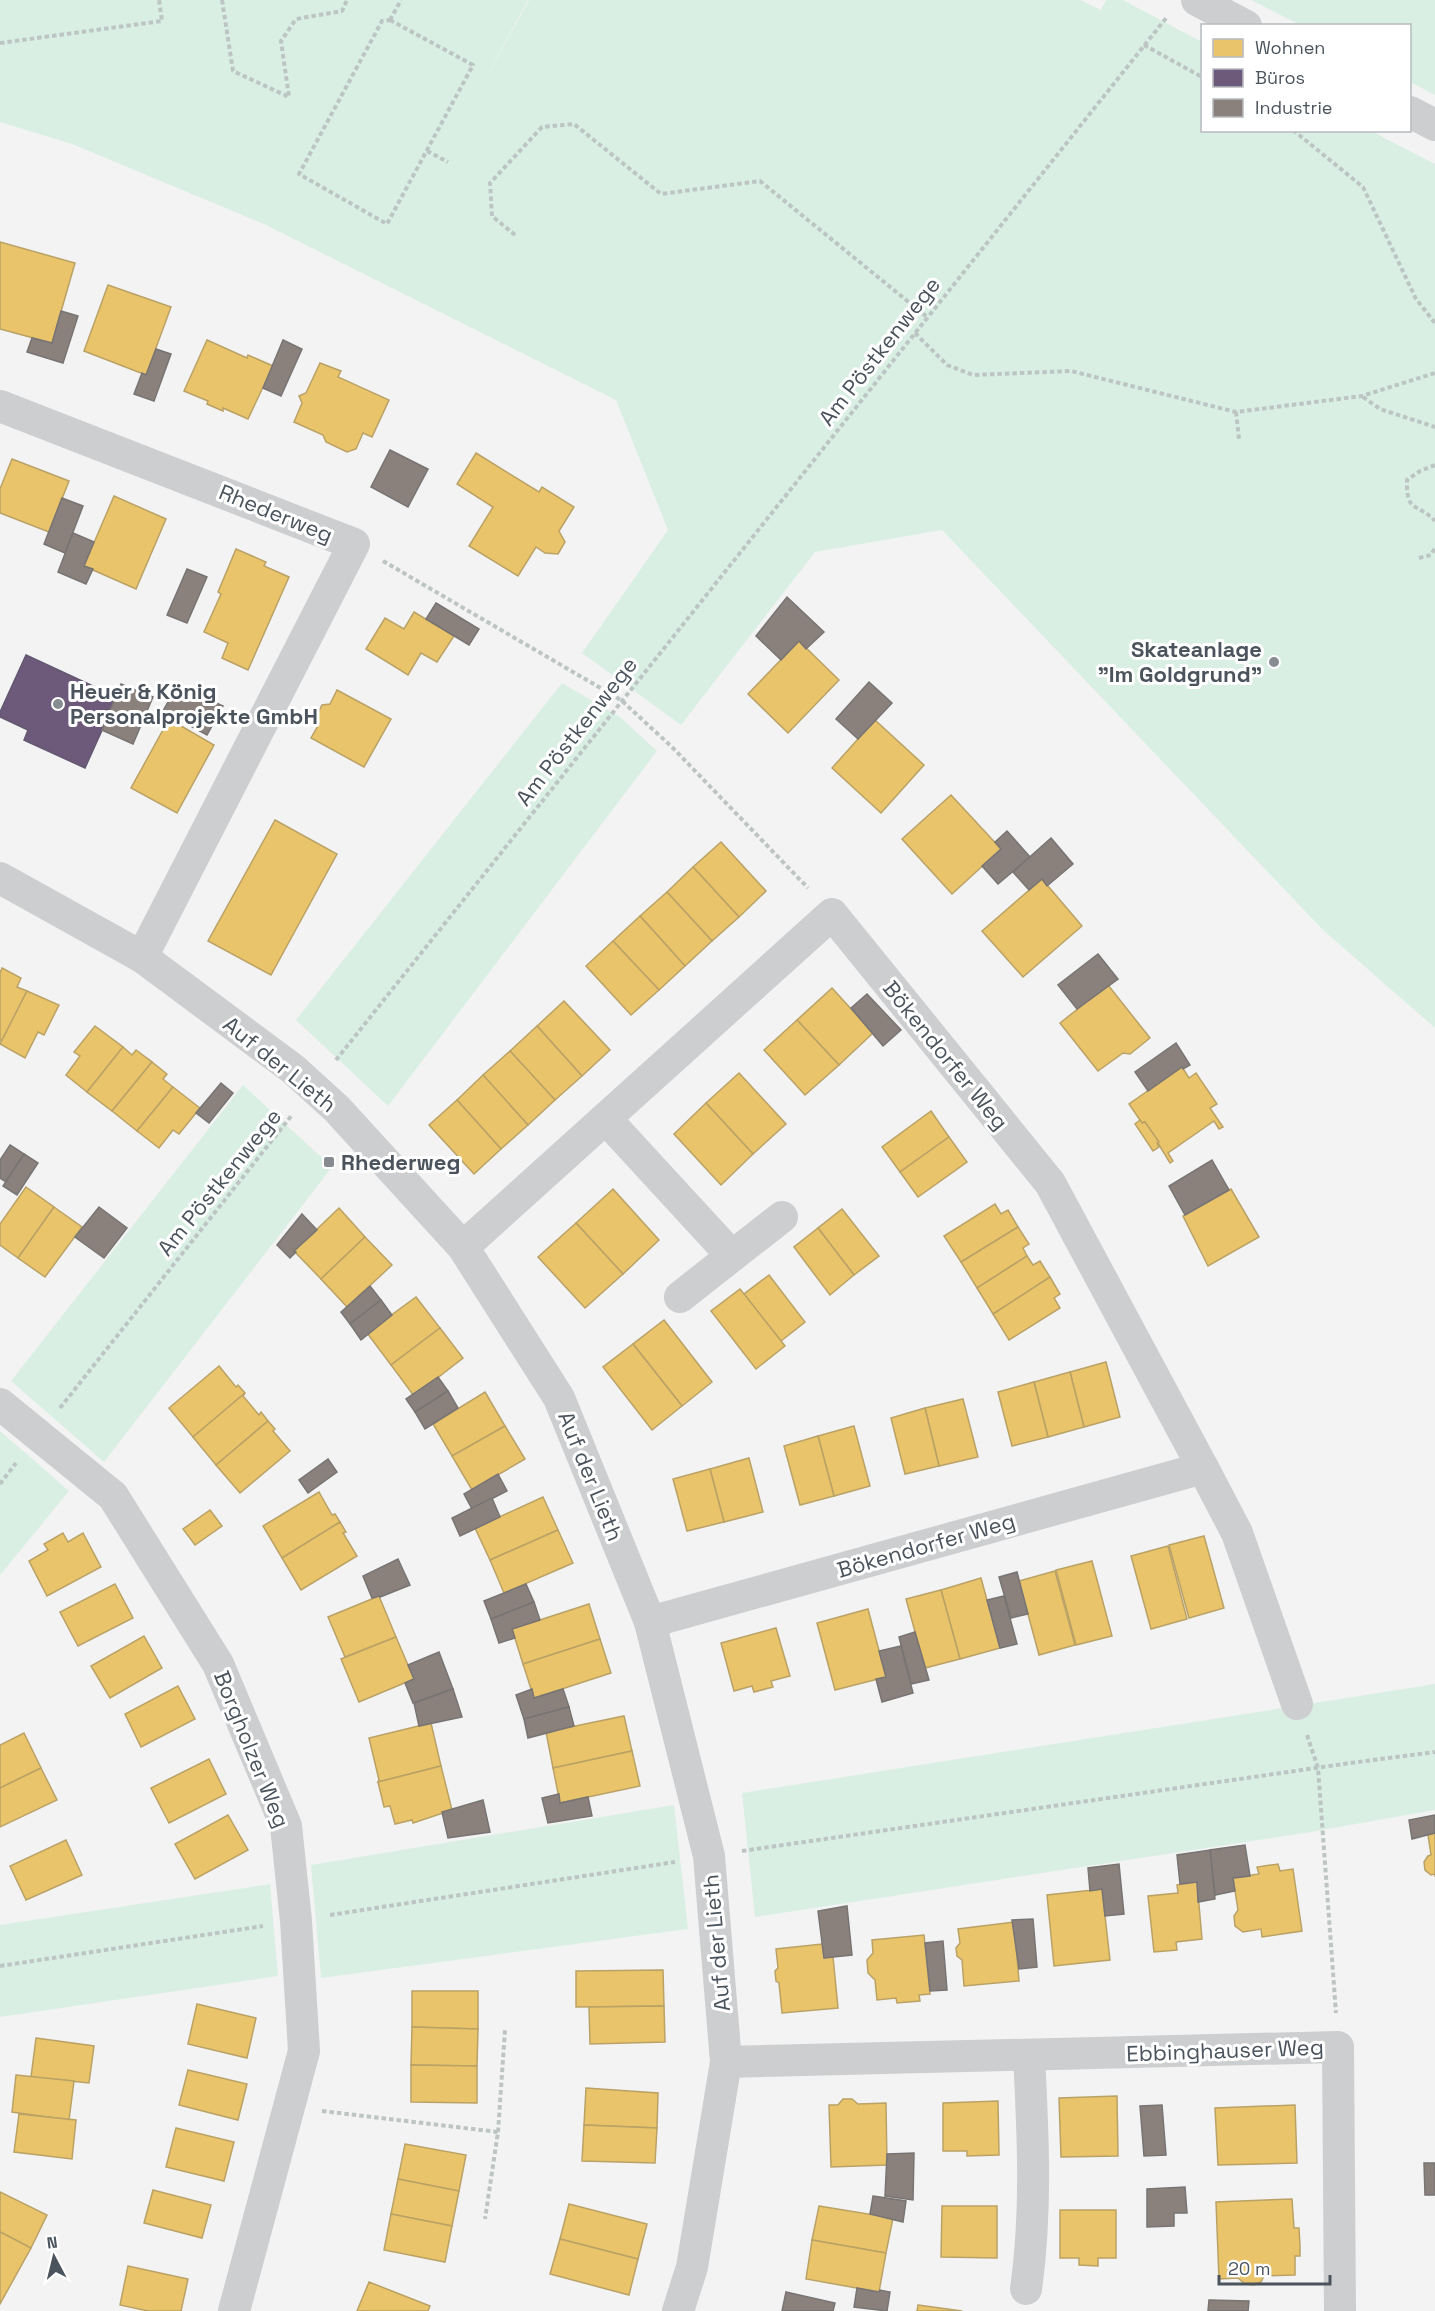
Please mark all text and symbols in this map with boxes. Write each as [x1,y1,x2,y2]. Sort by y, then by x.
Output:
legend [1201,24,1411,132]
text: Wohnen [1255,36,1325,59]
text: Büros [1255,66,1305,89]
text: Industrie [1255,96,1332,119]
street label: Am Pöstkenwege [812,271,946,431]
street label: Rhederweg [215,477,337,549]
place label: Skateanlage "Im Goldgrund" [1097,635,1262,688]
street label: Am Pöstkenwege [509,651,643,811]
marker: Skateanlage "Im Goldgrund" [1267,655,1281,669]
place label: Heuer & König Personalprojekte GmbH [70,677,318,730]
marker: Heuer & König Personalprojekte GmbH [51,697,65,711]
street label: Bökendorfer Weg [877,975,1015,1135]
street label: Auf der Lieth [218,1010,342,1118]
street label: Am Pöstkenwege [151,1103,287,1261]
place label: Rhederweg [341,1148,461,1176]
marker: Rhederweg [322,1155,336,1169]
street label: Auf der Lieth [552,1407,630,1545]
street label: Bökendorfer Weg [834,1506,1018,1584]
street label: Borgholzer Weg [208,1667,296,1831]
street label: Auf der Lieth [696,1873,736,2013]
street label: Ebbinghauser Weg [1126,2033,1324,2067]
north arrow [24,2227,84,2287]
text: N [46,2232,59,2254]
scale bar [1219,2248,1330,2286]
text: 20 m [1228,2257,1271,2280]

